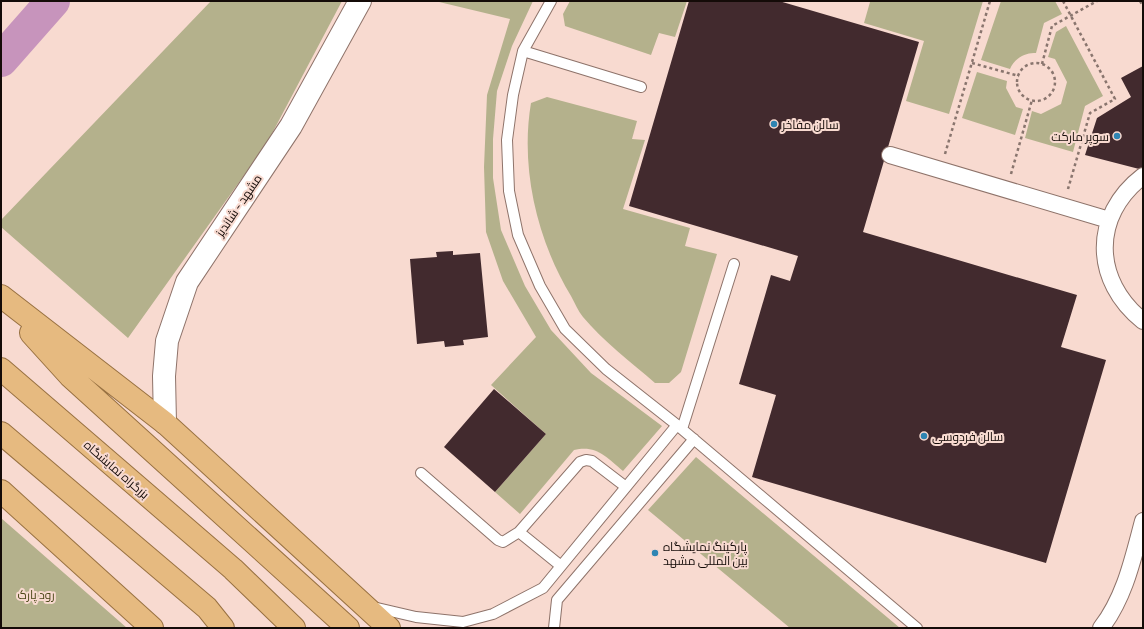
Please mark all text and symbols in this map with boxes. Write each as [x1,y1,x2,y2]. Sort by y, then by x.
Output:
place label: سالن مفاخر [781,117,839,132]
marker: سالن مفاخر [769,119,779,129]
place label: سوپر مارکت [1051,129,1109,146]
marker: سوپر مارکت [1112,131,1122,141]
street label: مشهد - شاندیز [212,171,265,240]
place label: سالن فردوسی [932,429,1003,444]
marker: سالن فردوسی [919,431,929,441]
street label: بزرگراه نمایشگاه [81,437,152,502]
place label: پارکینگ نمایشگاه بین المللی مشهد [663,539,748,568]
marker: پارکینگ نمایشگاه بین المللی مشهد [650,548,660,558]
park label: رود پارک [17,587,55,604]

